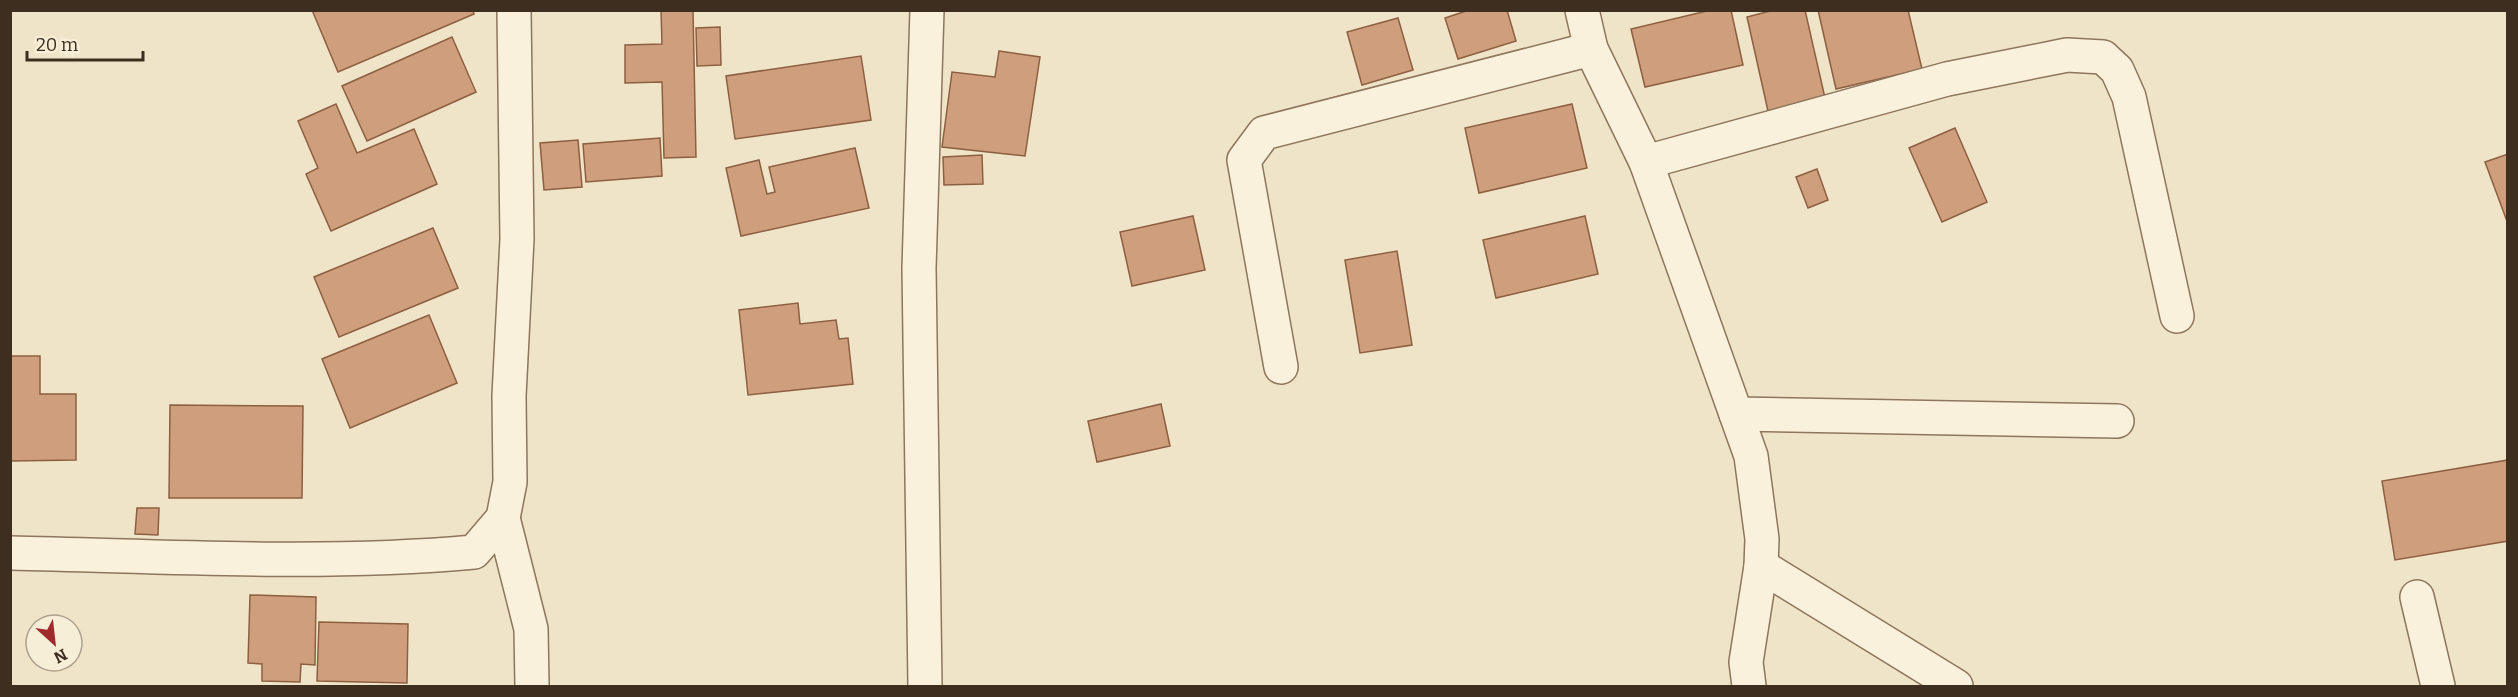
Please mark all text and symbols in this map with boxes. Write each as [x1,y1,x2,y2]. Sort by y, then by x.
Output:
scale bar [27,24,142,62]
text: 20 m [36,34,78,56]
north arrow [24,613,84,673]
text: N [51,645,70,667]

